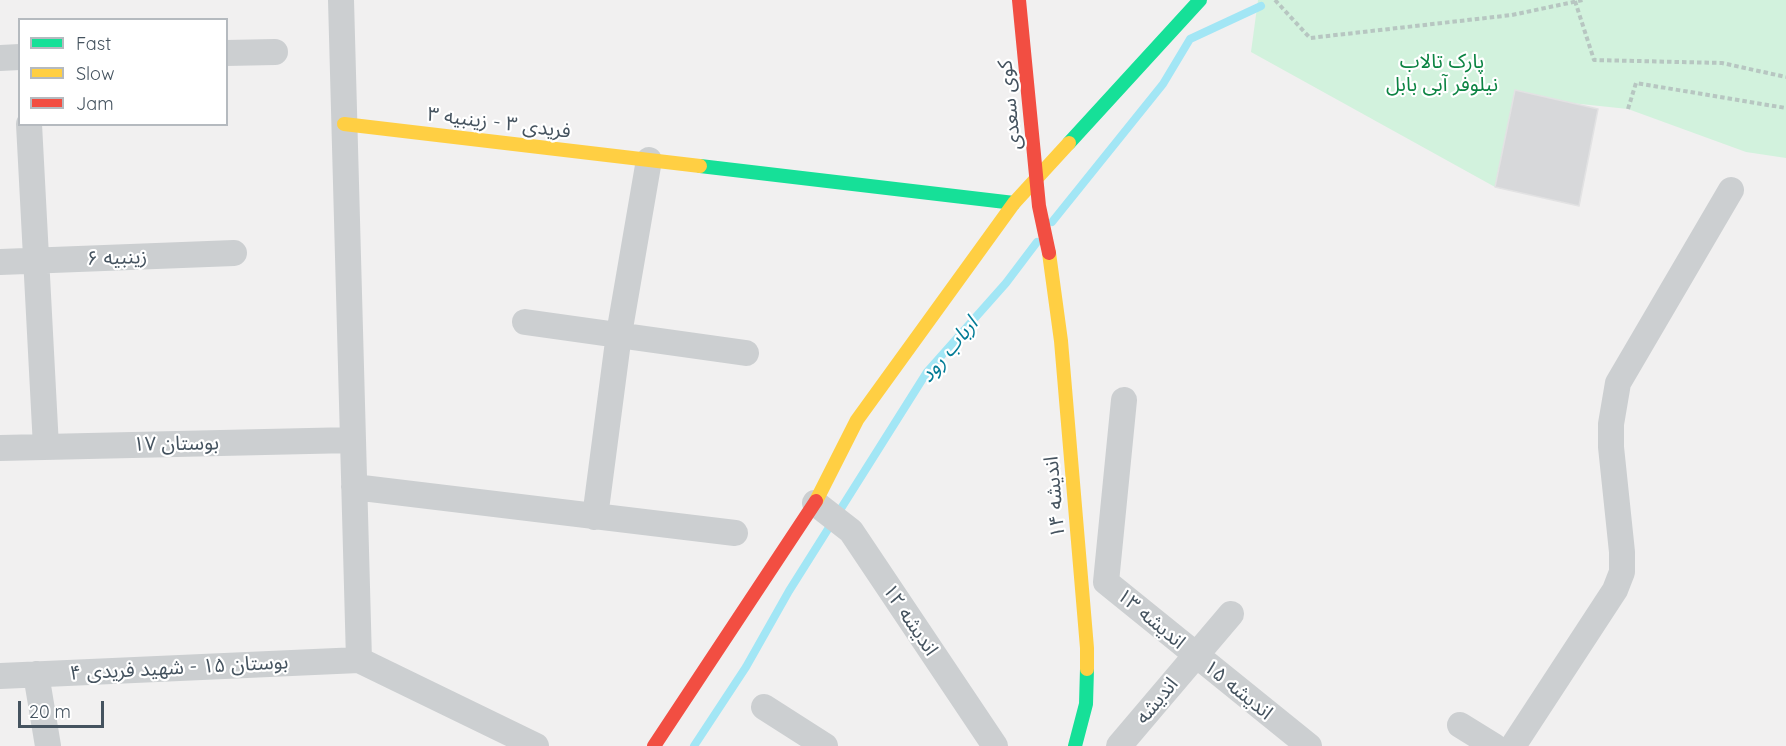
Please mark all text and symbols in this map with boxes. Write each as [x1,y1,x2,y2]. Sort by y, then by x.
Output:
legend [18,18,228,126]
text: Fast [76,32,111,55]
park label: پارک تالاب نیلوفر آبی بابل [1386,50,1498,97]
street label: کوی سعدی [993,59,1027,151]
text: Slow [76,62,114,85]
text: Jam [76,92,114,115]
street label: فریدی ۳ - زینبیه ۳ [426,102,572,144]
street label: زینبیه ۶ [86,245,148,271]
water label: ارباب رود [914,312,984,388]
street label: بوستان ۱۷ [133,431,219,457]
street label: اندیشه ۱۴ [1039,455,1071,539]
street label: اندیشه ۱۲ [877,579,943,661]
street label: اندیشه ۱۳ [1112,584,1190,654]
street label: بوستان ۱۵ - شهید فریدی ۴ [69,650,289,686]
street label: اندیشه ۱۵ [1199,655,1277,725]
street label: اندیشه [1131,673,1183,729]
scale bar [21,689,106,727]
text: 20 m [29,700,71,723]

